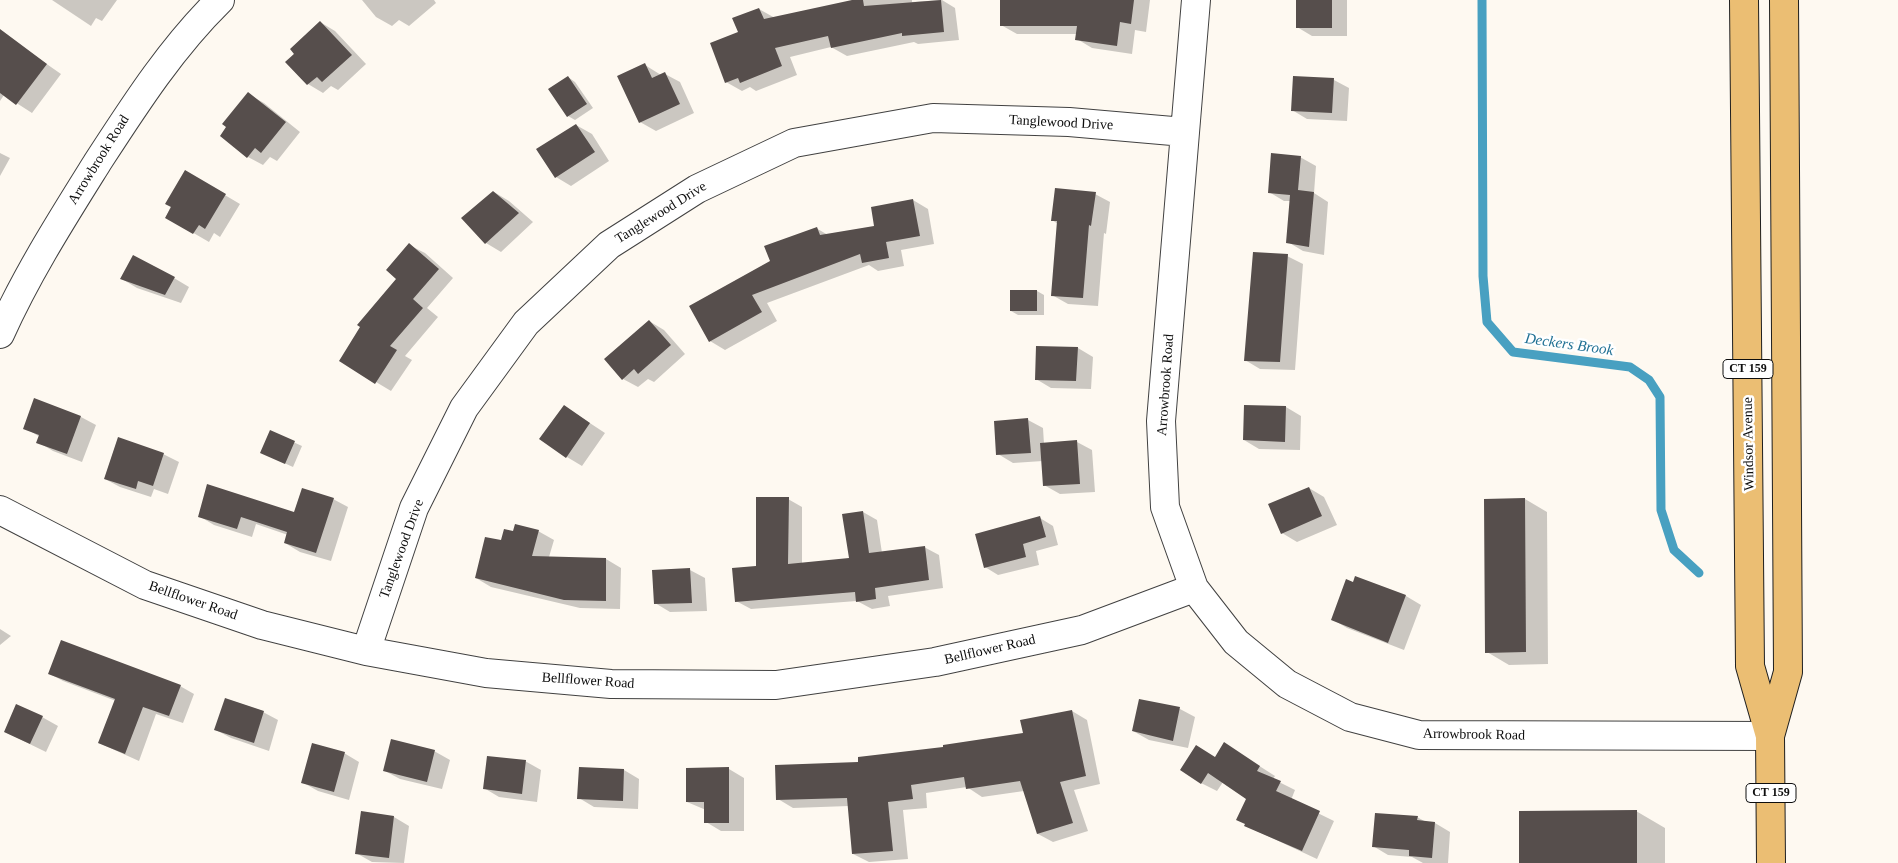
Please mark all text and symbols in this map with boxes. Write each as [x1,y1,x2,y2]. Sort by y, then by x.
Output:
street label: Arrowbrook Road [65,112,133,208]
street label: Tanglewood Drive [1008,112,1114,134]
street label: Tanglewood Drive [612,178,710,248]
water label: Deckers Brook [1524,330,1614,360]
street label: Arrowbrook Road [1154,333,1178,437]
road number: CT 159 [1723,359,1773,378]
street label: Windsor Avenue [1740,397,1758,491]
street label: Tanglewood Drive [376,497,428,601]
street label: Bellflower Road [146,578,240,624]
street label: Bellflower Road [943,631,1037,669]
street label: Bellflower Road [541,669,635,693]
street label: Arrowbrook Road [1423,726,1525,744]
road number: CT 159 [1746,784,1796,802]

